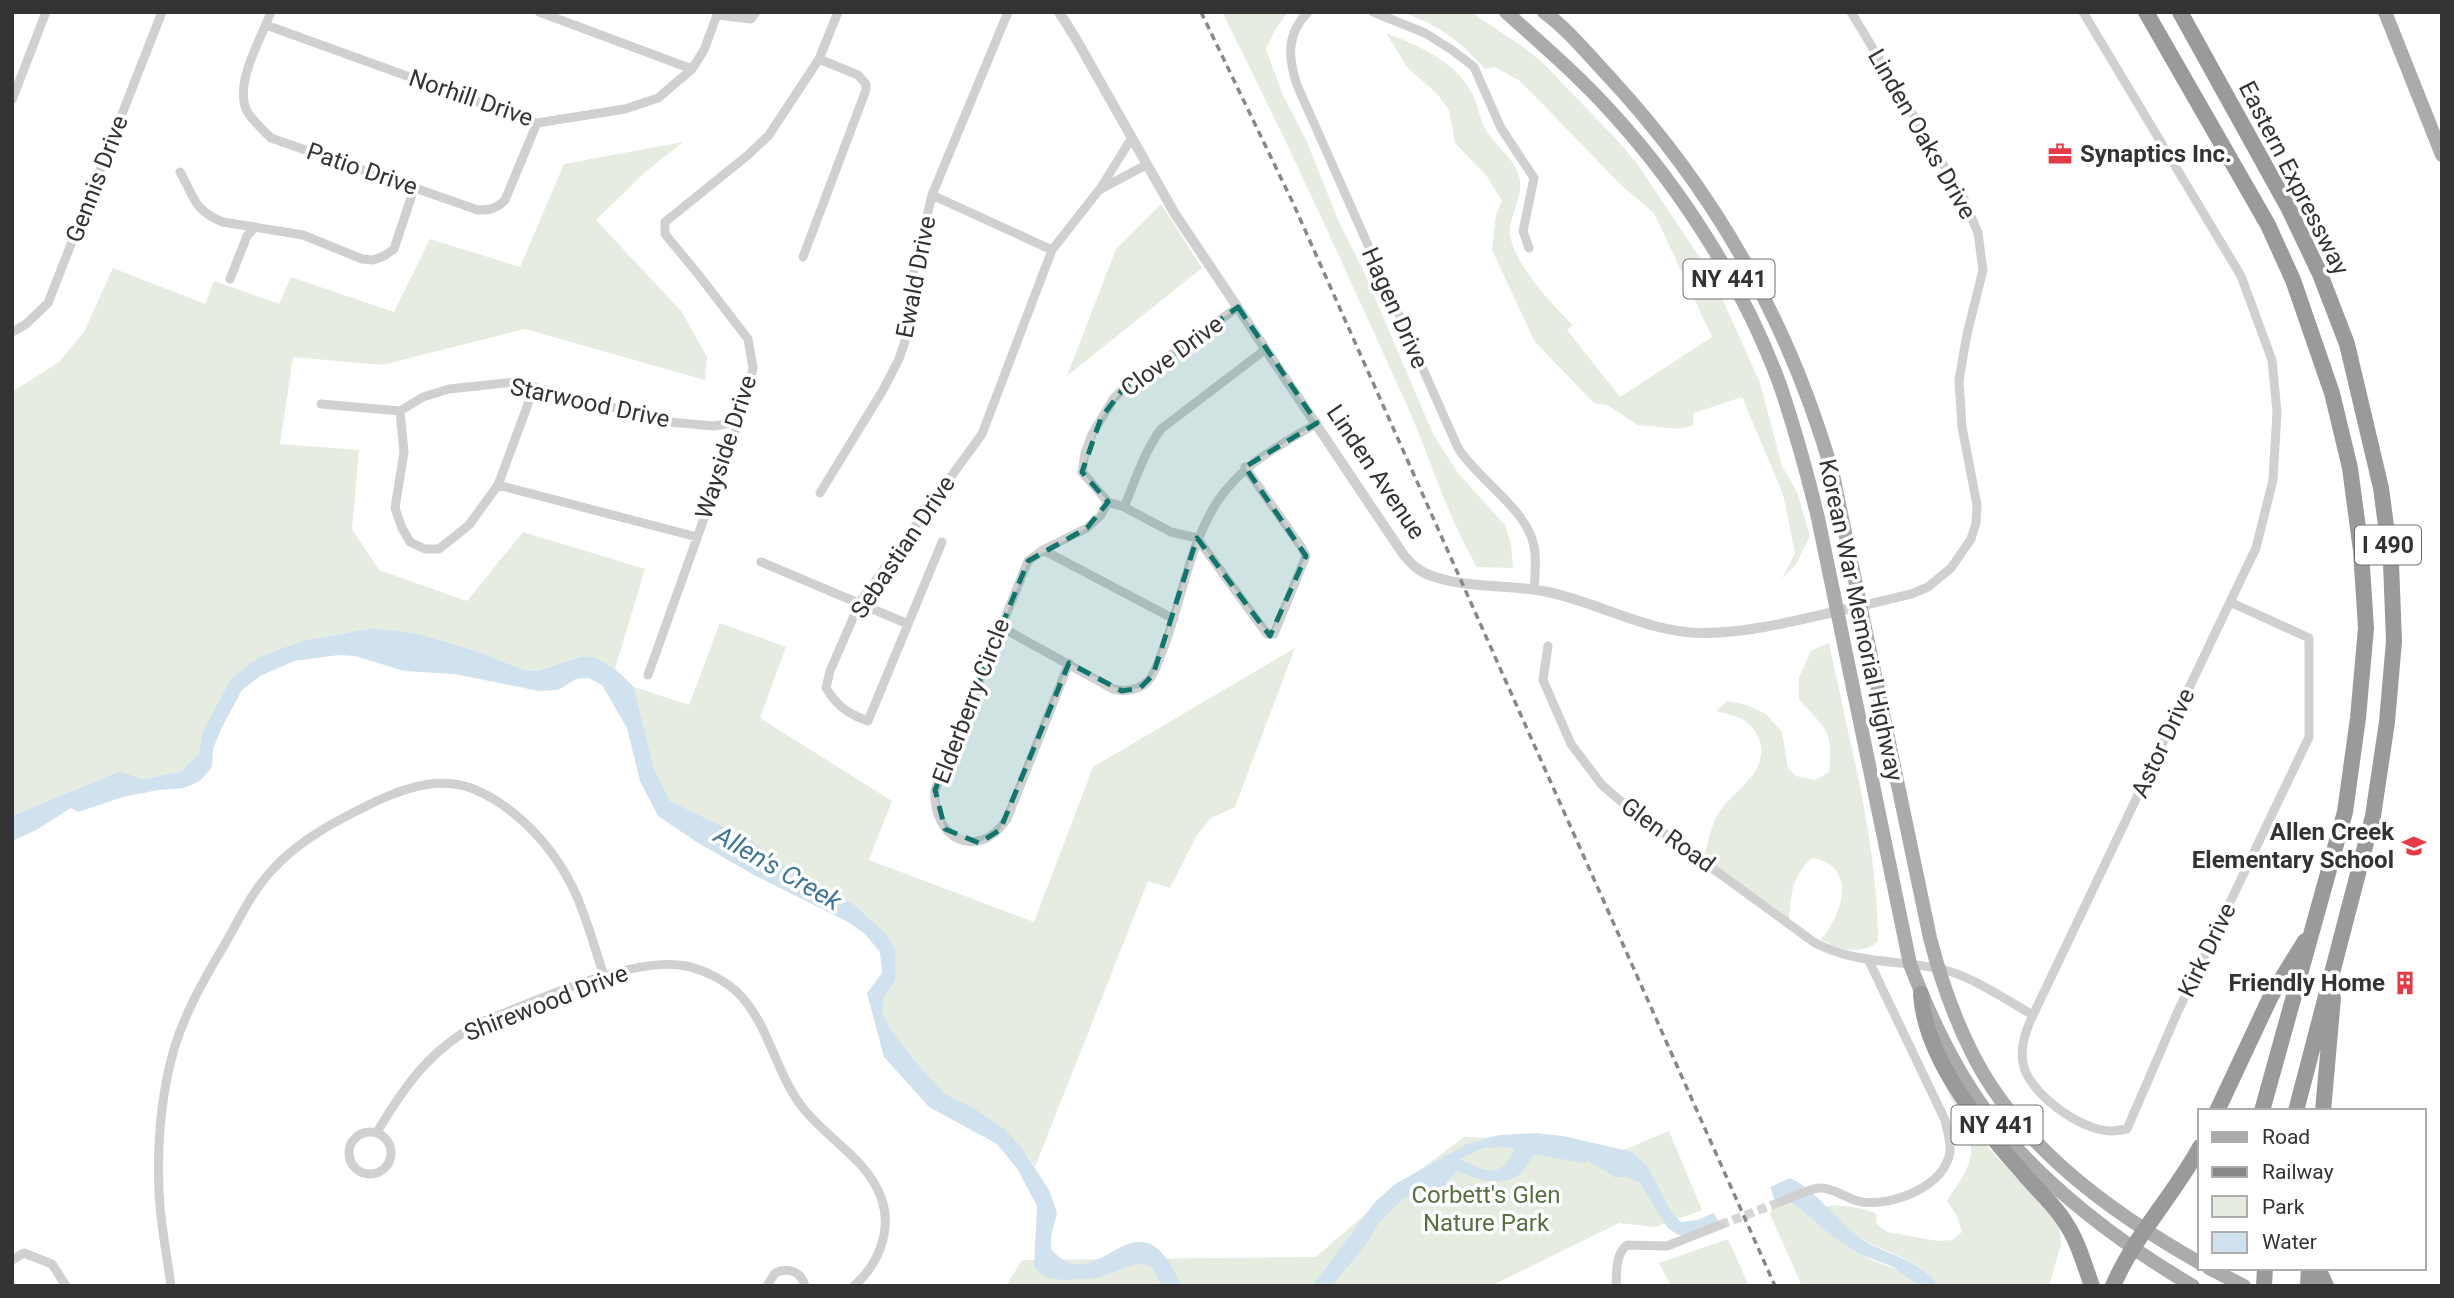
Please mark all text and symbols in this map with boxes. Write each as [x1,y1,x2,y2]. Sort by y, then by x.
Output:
street label: Linden Oaks Drive [1862,44,1982,224]
street label: Norhill Drive [405,64,537,132]
street label: Eastern Expressway [2233,76,2355,280]
street label: Gennis Drive [60,112,134,246]
street label: Patio Drive [303,137,421,201]
office icon: Synaptics Inc. [2046,140,2074,168]
place label: Synaptics Inc. [2080,140,2232,168]
street label: Ewald Drive [890,214,942,340]
street label: Hagen Drive [1356,243,1434,373]
road number: NY 441 [1684,260,1774,298]
street label: Clove Drive [1116,310,1228,402]
street label: Starwood Drive [508,372,672,434]
street label: Wayside Drive [690,372,762,522]
street label: Linden Avenue [1321,400,1431,544]
street label: Korean War Memorial Highway [1813,456,1909,784]
street label: Sebastian Drive [845,470,961,624]
road number: I 490 [2355,526,2421,565]
street label: Elderberry Circle [927,615,1015,787]
street label: Astor Drive [2126,684,2200,802]
street label: Glen Road [1616,792,1720,878]
place label: Allen Creek Elementary School [2192,818,2395,874]
water label: Allen's Creek [707,819,848,917]
school or university icon: Allen Creek Elementary School [2400,832,2428,860]
street label: Kirk Drive [2172,898,2242,1002]
street label: Shirewood Drive [460,959,632,1047]
place label: Friendly Home [2228,969,2385,997]
building icon: Friendly Home [2391,969,2419,997]
road number: NY 441 [1952,1106,2042,1144]
legend [2198,1109,2426,1270]
text: Road [2262,1125,2310,1149]
text: Railway [2262,1160,2334,1184]
park label: Corbett's Glen Nature Park [1411,1181,1561,1237]
text: Park [2262,1195,2305,1219]
text: Water [2262,1230,2317,1254]

